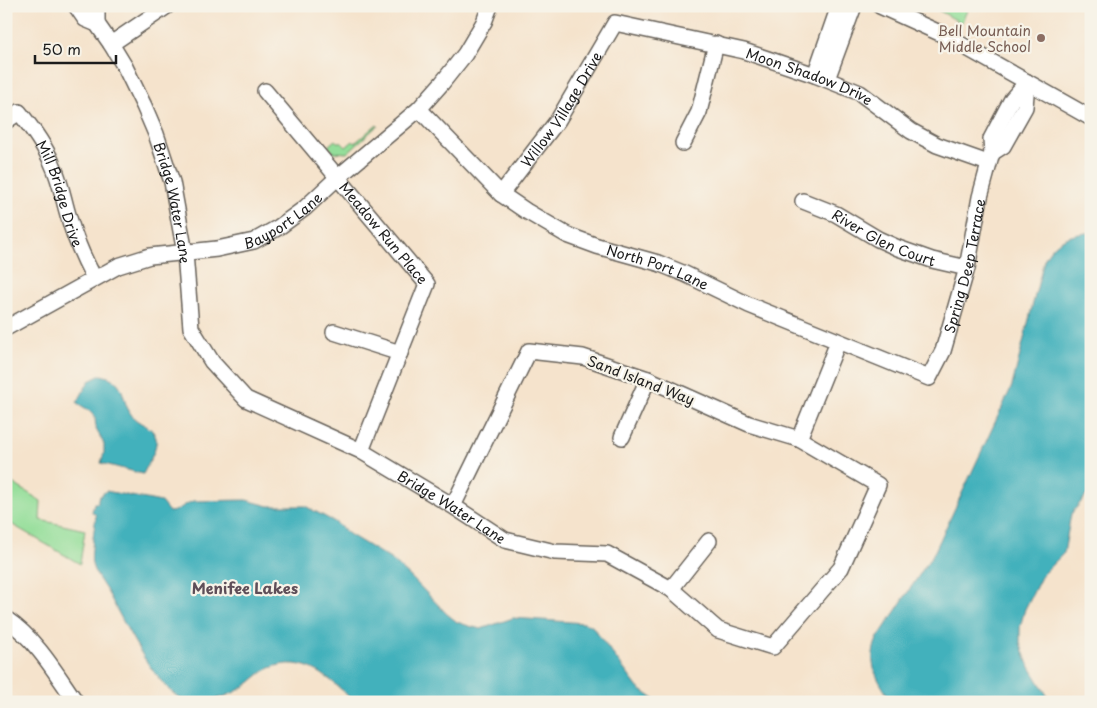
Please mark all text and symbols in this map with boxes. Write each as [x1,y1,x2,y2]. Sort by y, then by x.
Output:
place label: Bell Mountain Middle School [937,20,1031,57]
scale bar [35,32,116,64]
marker: Bell Mountain Middle School [1035,32,1047,44]
text: 50 m [42,37,81,60]
street label: Moon Shadow Drive [743,42,878,110]
street label: Willow Village Drive [515,48,606,171]
street label: Mill Bridge Drive [32,136,89,250]
street label: Bridge Water Lane [149,139,196,264]
street label: Meadow Run Place [335,177,433,288]
street label: Bayport Lane [242,187,327,253]
street label: Spring Deep Terrace [938,197,990,335]
street label: River Glen Court [828,203,938,271]
street label: North Port Lane [604,239,713,295]
street label: Sand Island Way [584,350,698,410]
street label: Bridge Water Lane [394,465,510,548]
district label: Menifee Lakes [192,576,298,599]

